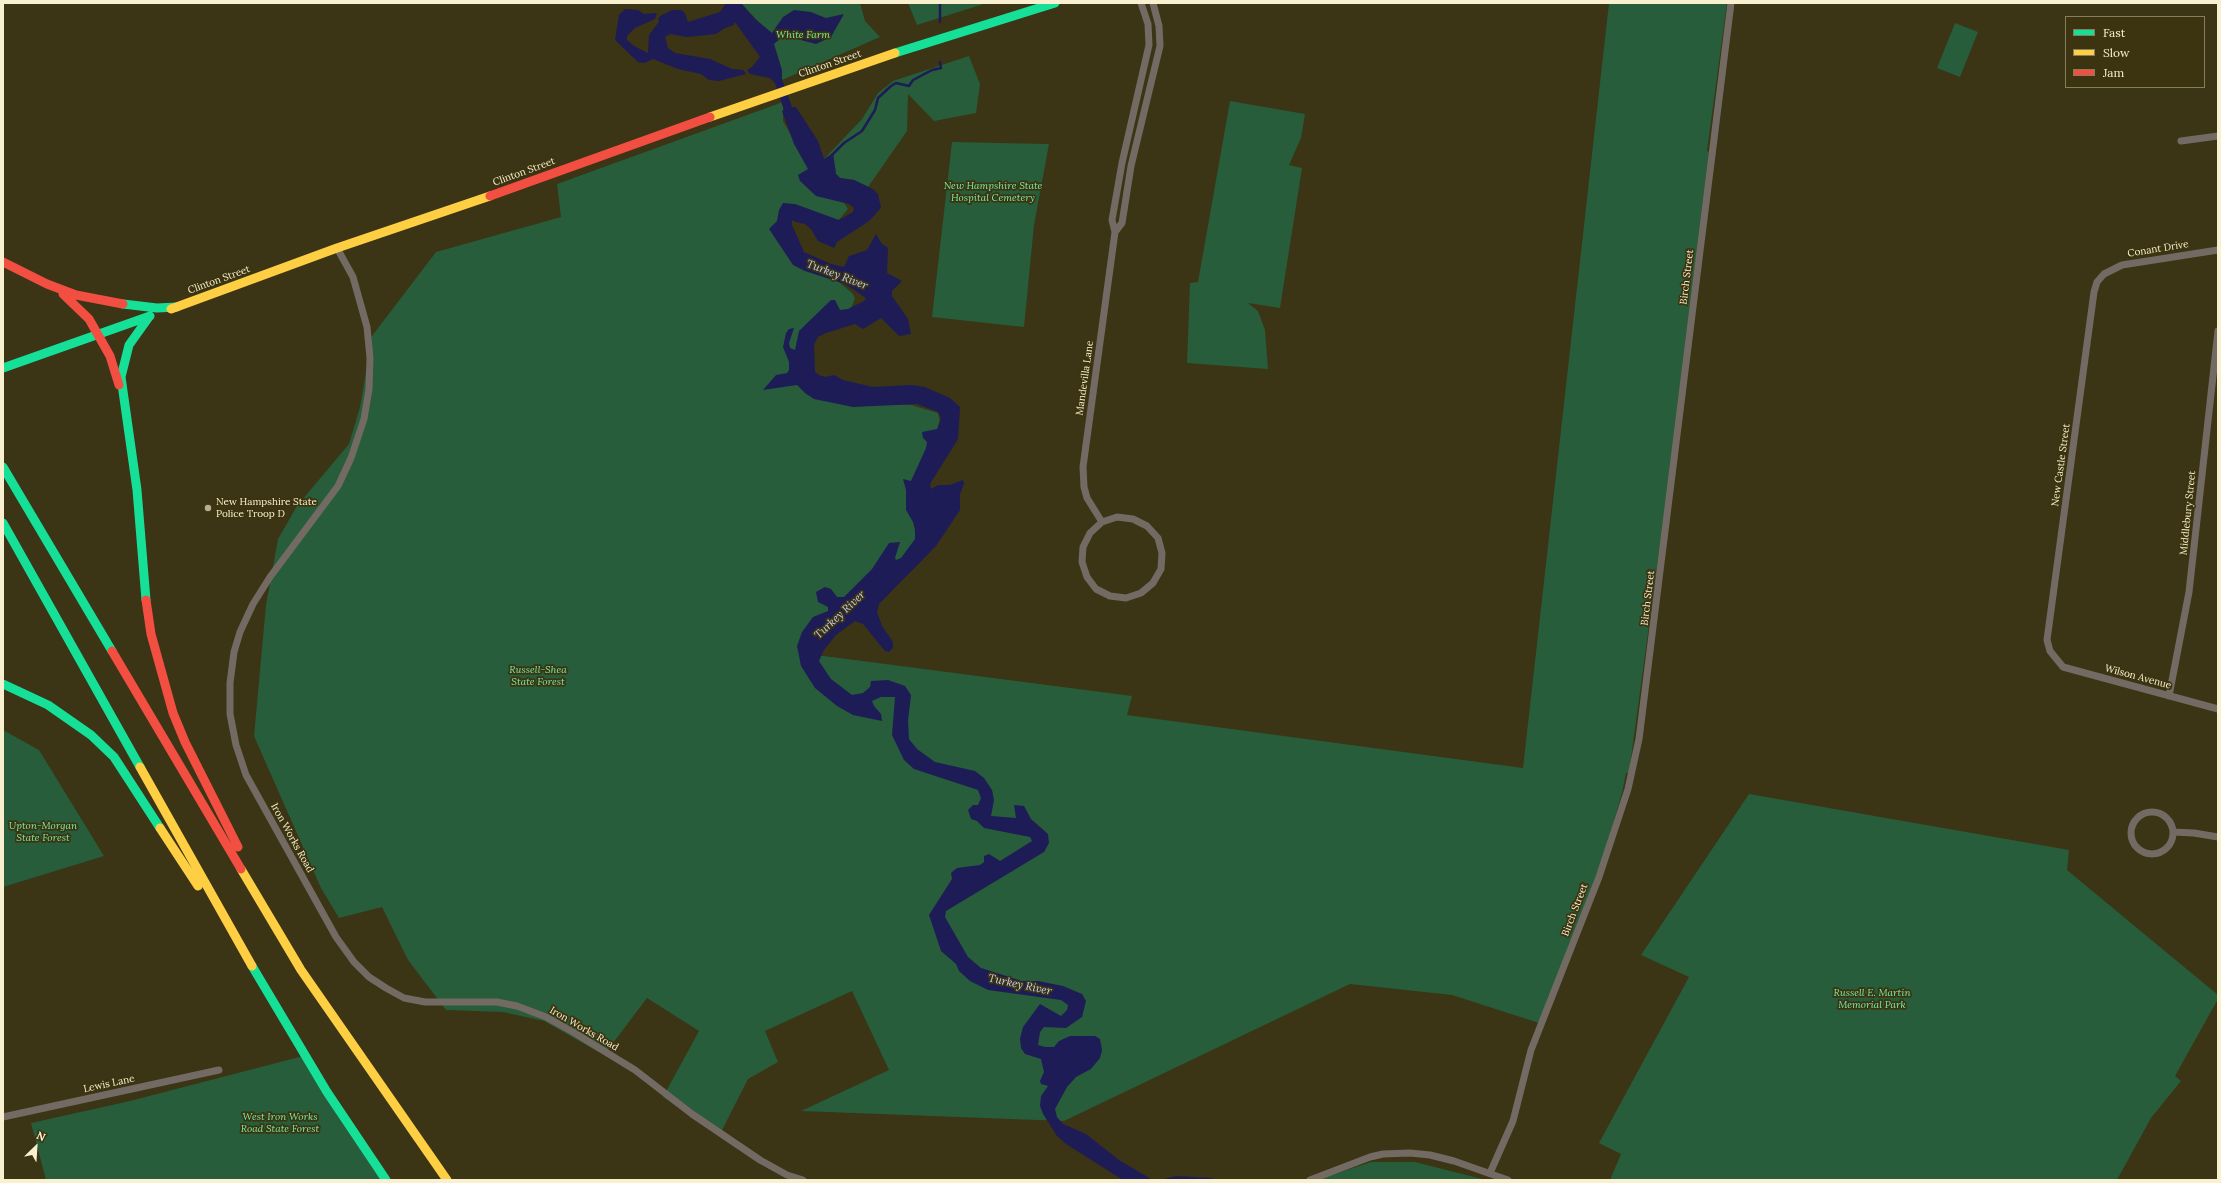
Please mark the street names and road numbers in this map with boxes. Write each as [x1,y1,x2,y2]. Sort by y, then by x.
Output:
street label: Clinton Street [797,48,863,80]
street label: Clinton Street [491,155,557,189]
street label: Conant Drive [2127,238,2189,260]
street label: Birch Street [1678,249,1696,305]
street label: Clinton Street [186,263,252,297]
street label: Mandevilla Lane [1074,340,1096,416]
street label: New Castle Street [2049,423,2073,507]
street label: Middlebury Street [2178,470,2198,556]
street label: Birch Street [1639,570,1657,626]
street label: Wilson Avenue [2103,662,2173,692]
street label: Iron Works Road [268,801,316,875]
street label: Birch Street [1559,882,1591,938]
street label: Iron Works Road [547,1004,621,1054]
street label: Lewis Lane [82,1073,136,1095]

